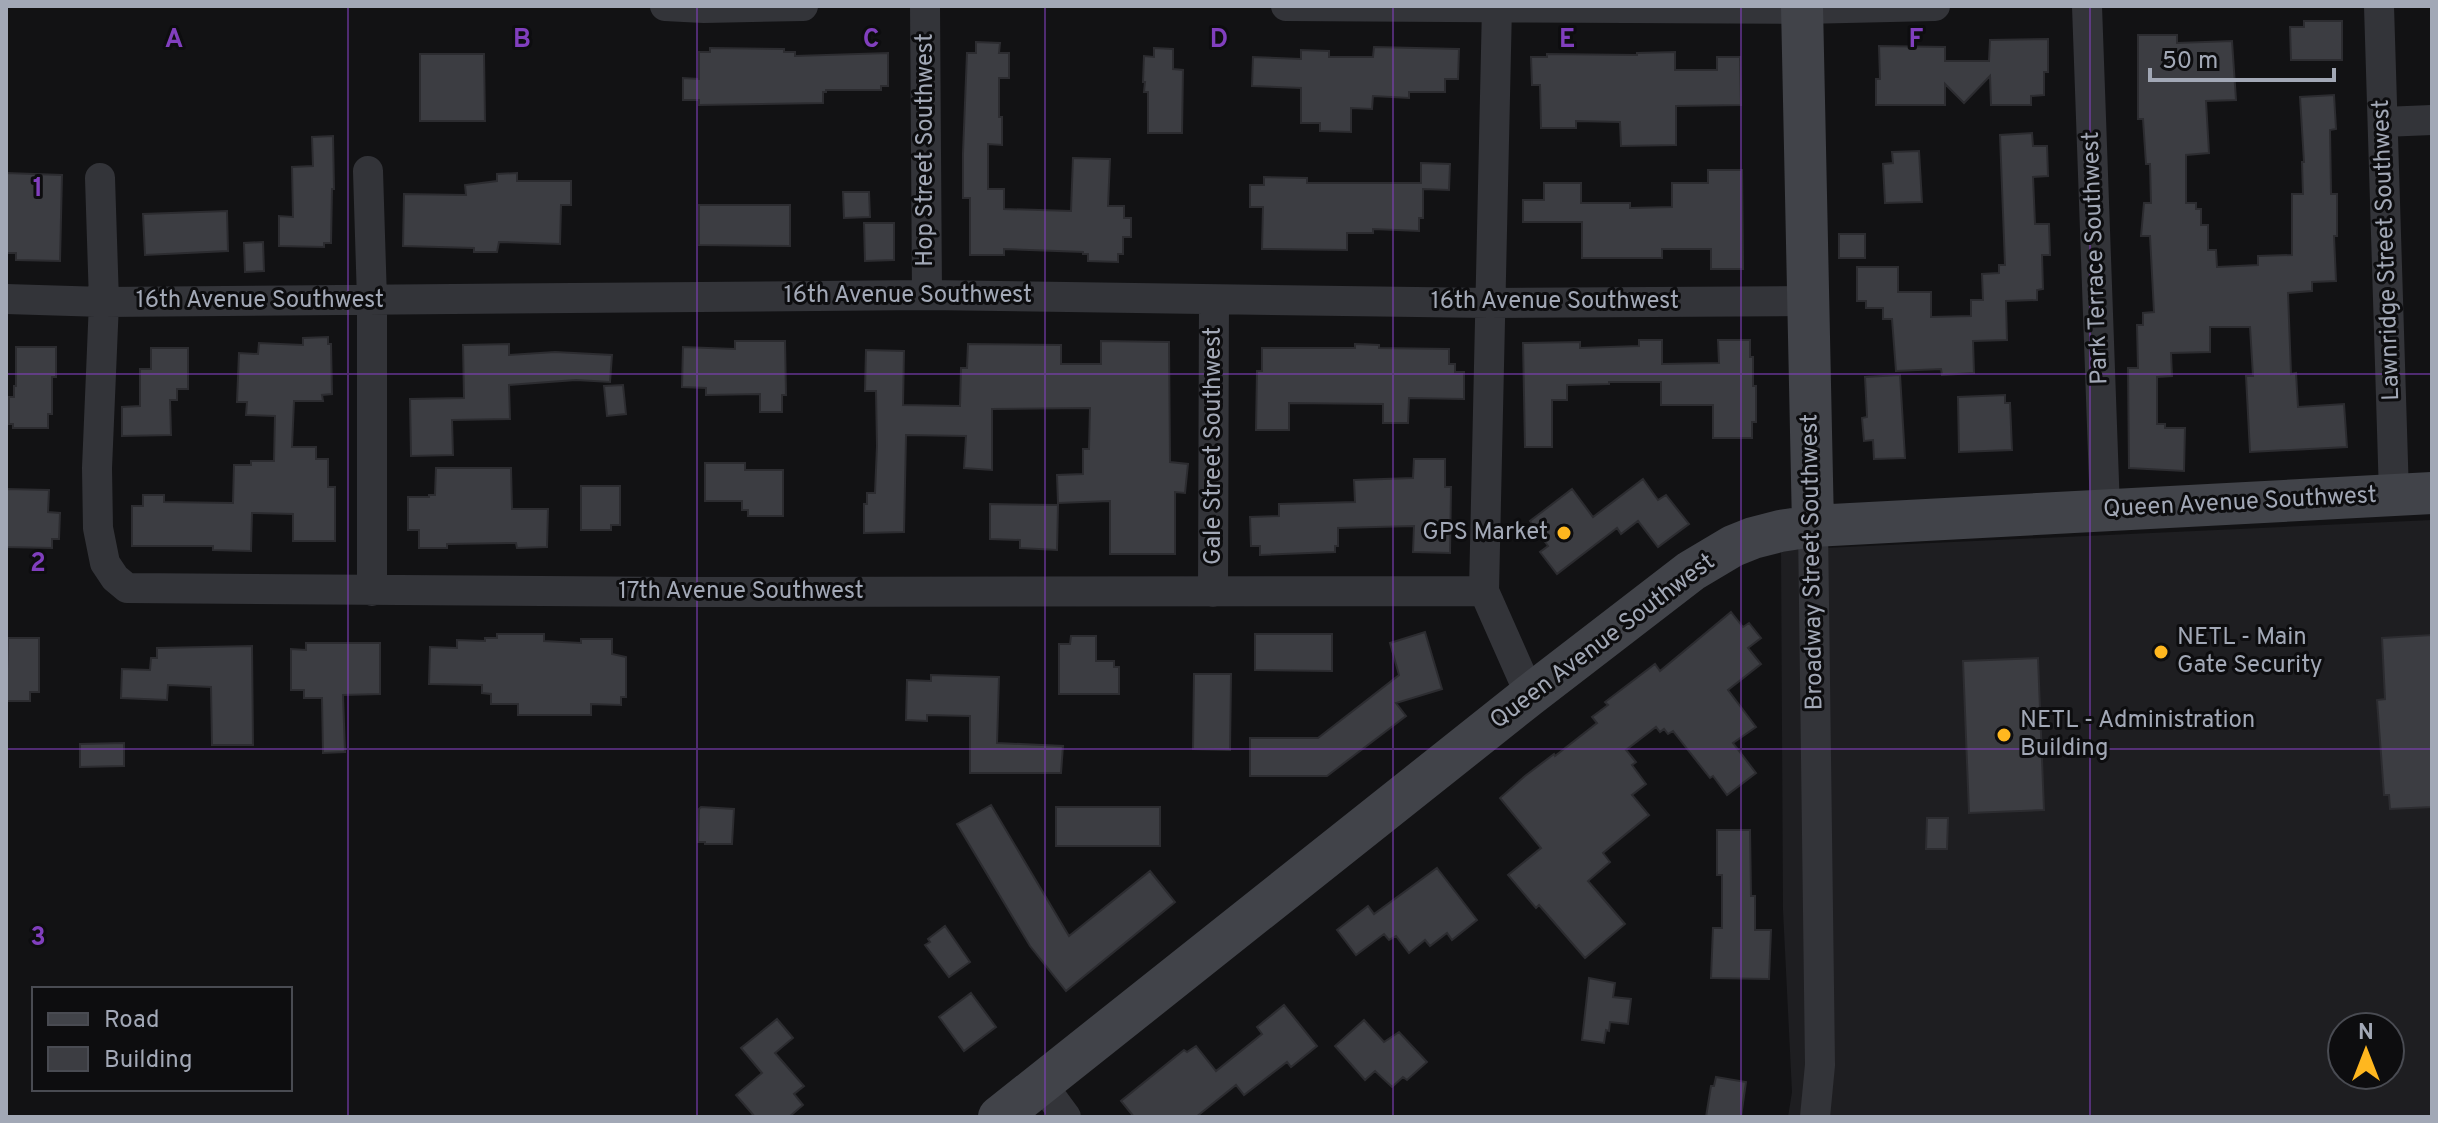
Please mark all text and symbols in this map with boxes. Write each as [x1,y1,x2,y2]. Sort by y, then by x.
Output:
text: A [165,24,183,57]
text: B [513,24,531,57]
text: C [863,24,879,57]
text: D [1210,24,1228,57]
text: E [1559,24,1575,57]
text: F [1909,24,1924,57]
scale bar [2150,32,2334,82]
street label: Hop Street Southwest [911,33,941,267]
text: 50 m [2162,47,2218,77]
street label: Lawnridge Street Southwest [2367,99,2407,401]
street label: Park Terrace Southwest [2077,131,2115,385]
text: 1 [33,173,43,206]
street label: 16th Avenue Southwest [784,281,1032,311]
street label: 16th Avenue Southwest [136,286,384,316]
street label: 16th Avenue Southwest [1431,287,1679,317]
street label: Gale Street Southwest [1199,327,1229,565]
street label: Broadway Street Southwest [1795,413,1831,711]
street label: Queen Avenue Southwest [2102,481,2378,525]
place label: GPS Market [1422,518,1548,548]
marker: GPS Market [1555,524,1573,542]
text: 2 [30,548,46,581]
street label: Queen Avenue Southwest [1485,548,1721,736]
street label: 17th Avenue Southwest [618,577,864,607]
place label: NETL - Main Gate Security [2177,623,2323,681]
marker: NETL - Main Gate Security [2152,643,2170,661]
place label: NETL - Administration Building [2020,706,2255,764]
marker: NETL - Administration Building [1995,726,2013,744]
text: 3 [30,922,46,955]
legend [32,987,292,1091]
text: Road [104,1006,160,1036]
north arrow [2326,1011,2406,1091]
text: N [2358,1020,2374,1047]
text: Building [104,1046,193,1076]

